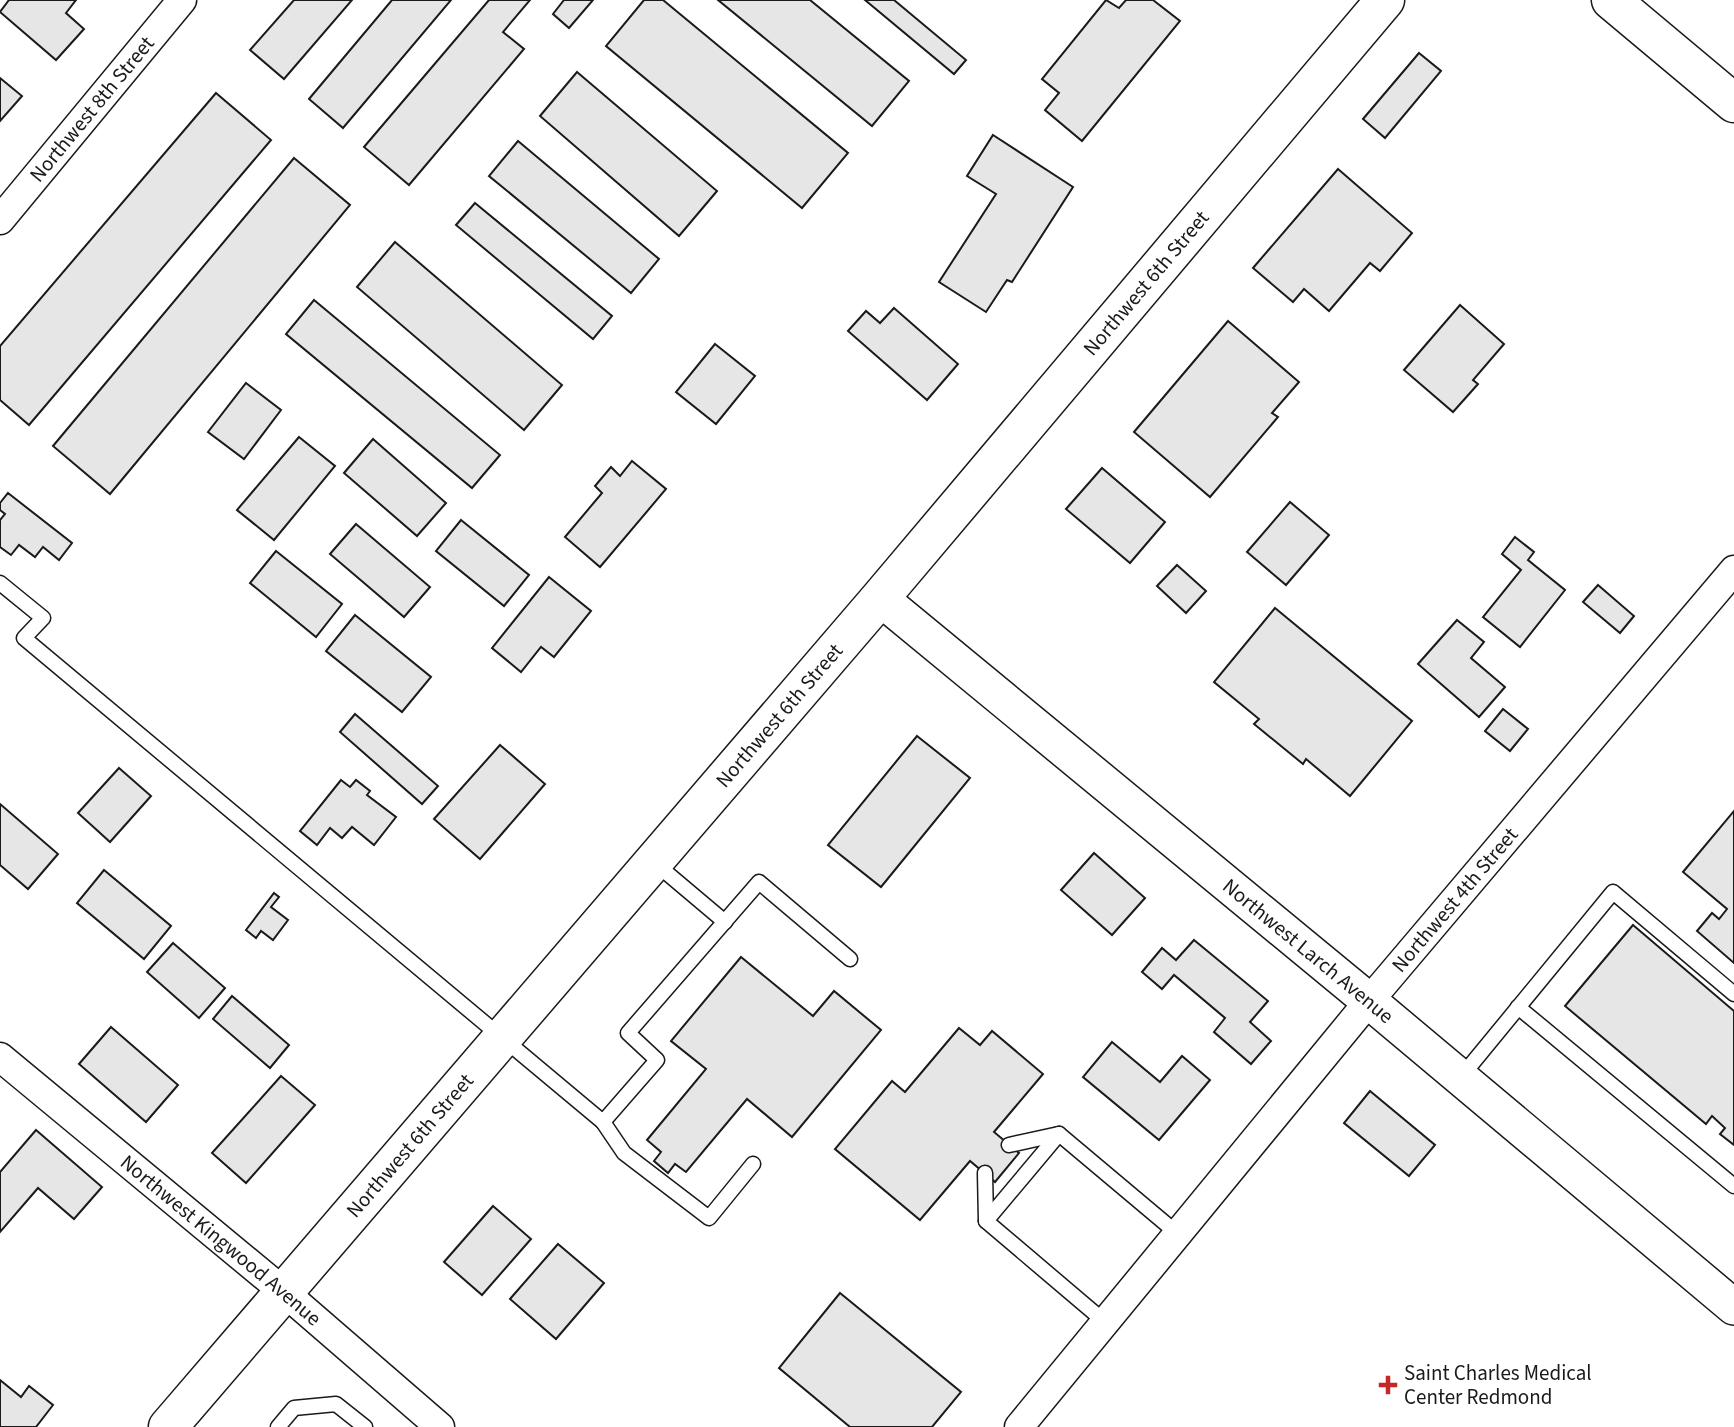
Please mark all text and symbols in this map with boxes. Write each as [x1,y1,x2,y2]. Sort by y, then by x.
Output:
street label: Northwest 8th Street [22,29,161,189]
street label: Northwest 6th Street [1076,204,1216,362]
street label: Northwest 6th Street [709,637,850,794]
street label: Northwest 4th Street [1385,821,1525,979]
street label: Northwest Larch Avenue [1216,871,1400,1031]
street label: Northwest 6th Street [339,1067,480,1224]
street label: Northwest Kingwood Avenue [114,1148,328,1333]
place label: Saint Charles Medical Center Redmond [1404,1358,1592,1412]
marker: Saint Charles Medical Center Redmond [1378,1375,1398,1395]

